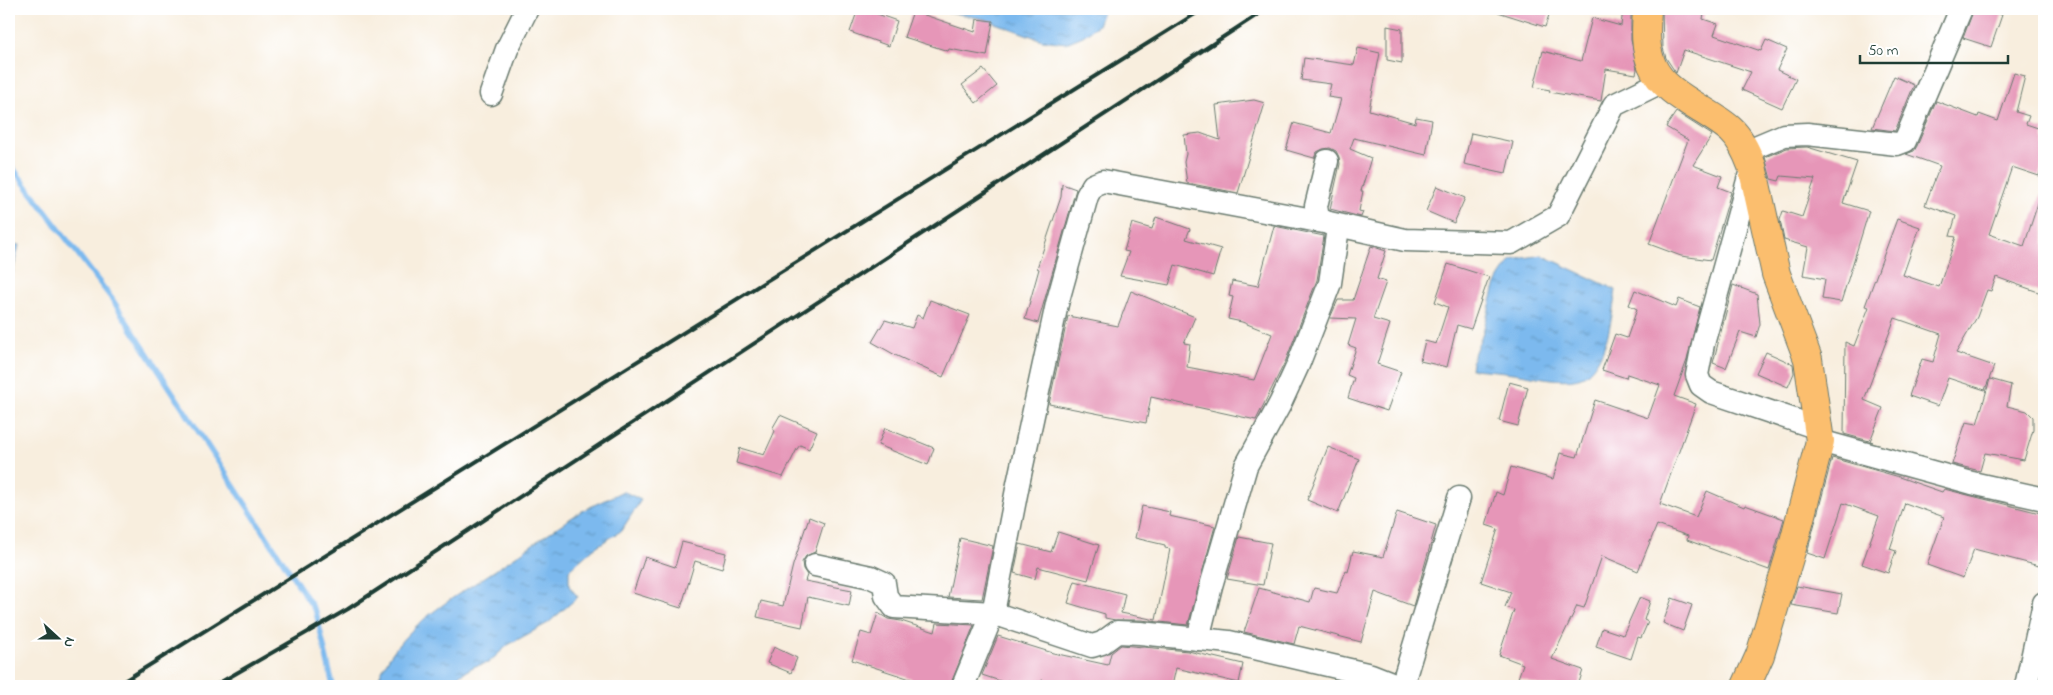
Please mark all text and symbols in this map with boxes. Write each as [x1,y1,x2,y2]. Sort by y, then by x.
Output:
scale bar [1860,32,2008,64]
text: 50 m [1868,40,1899,62]
north arrow [32,612,82,662]
text: N [57,634,80,650]

